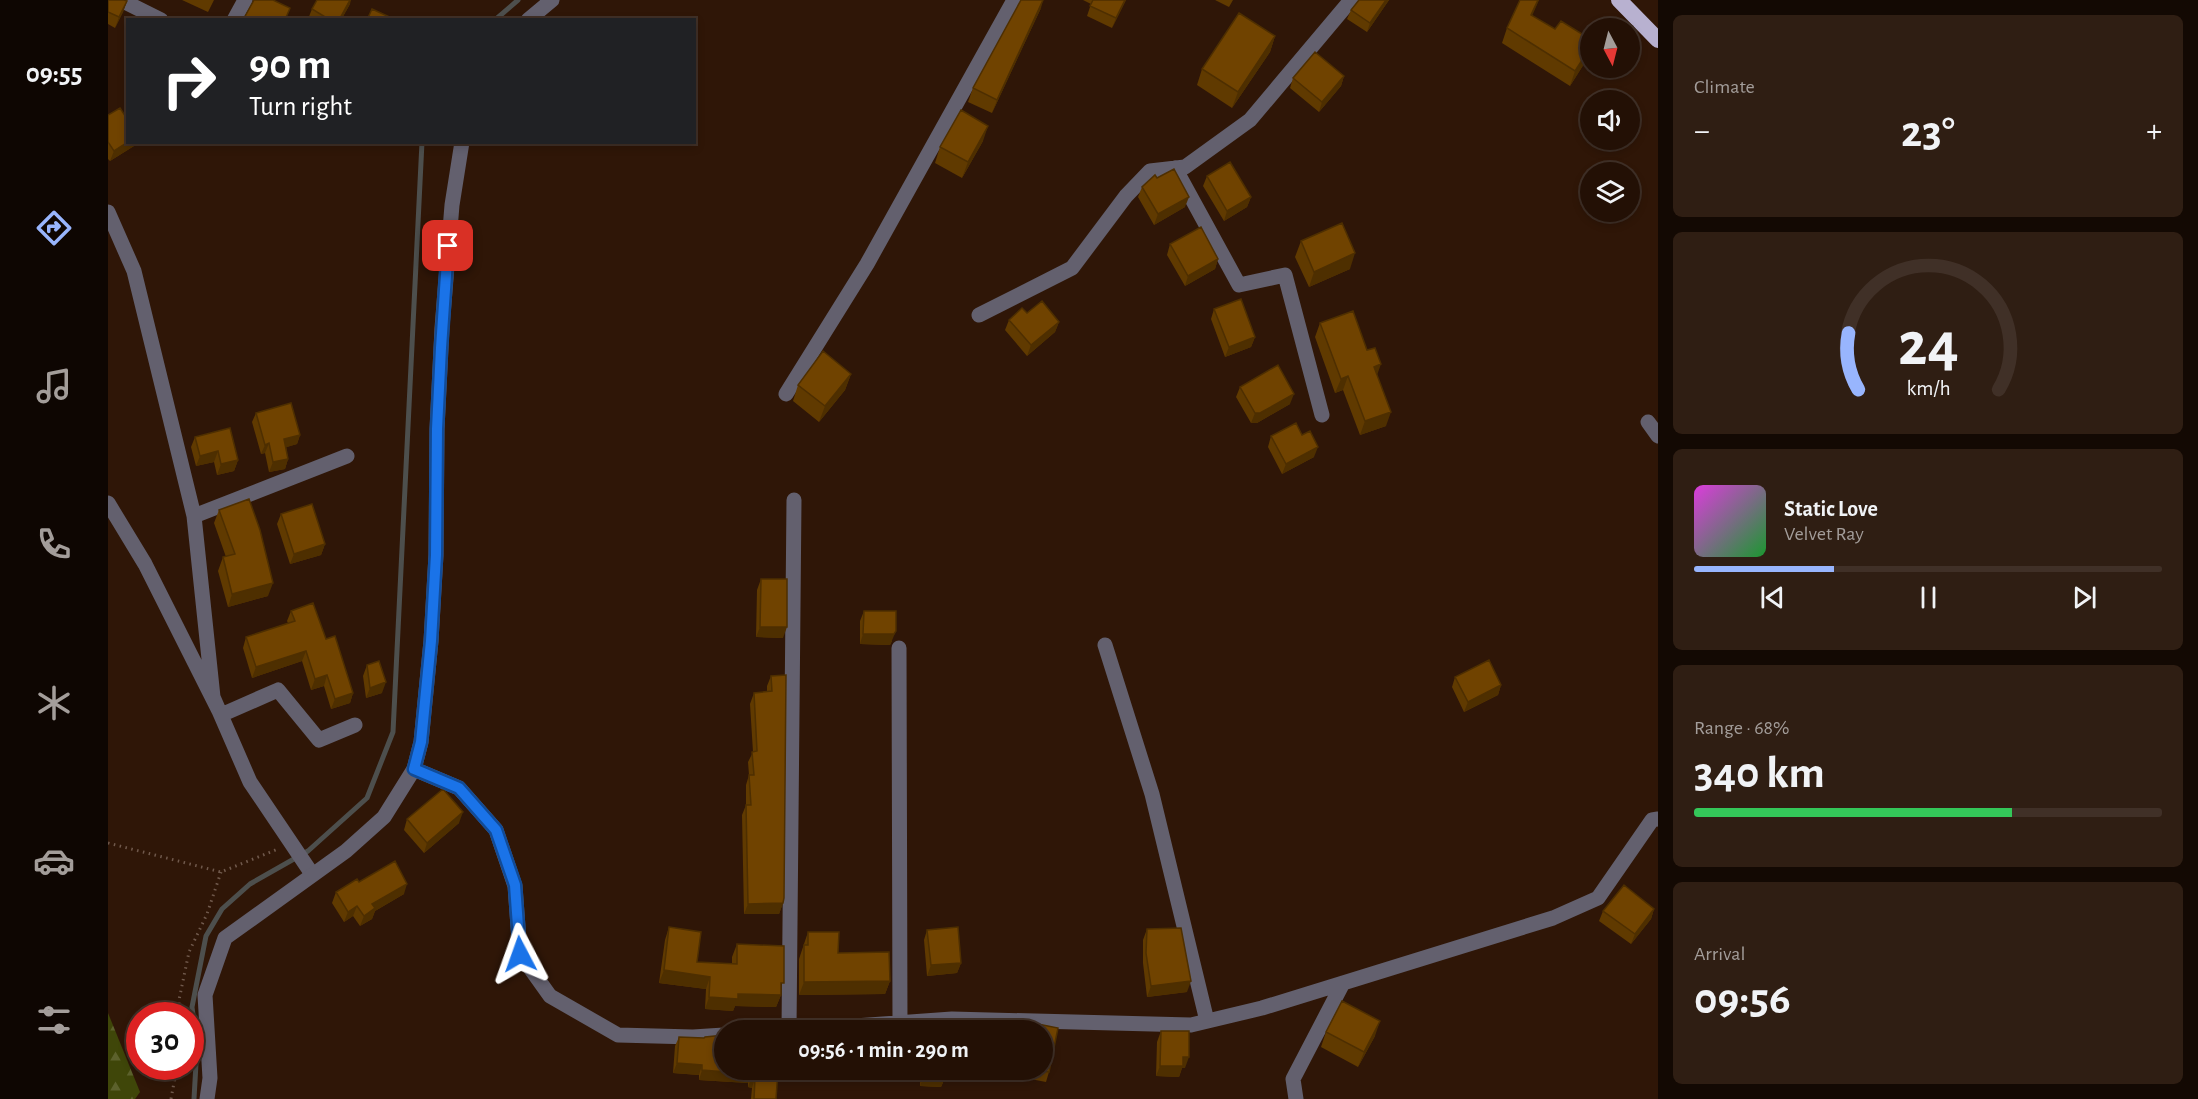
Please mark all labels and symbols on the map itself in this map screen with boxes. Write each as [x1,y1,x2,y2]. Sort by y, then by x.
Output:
north arrow [1580,18,1640,78]
pin [422,220,473,271]
position arrow [488,922,552,986]
speed limit sign: 30 [126,1002,204,1080]

